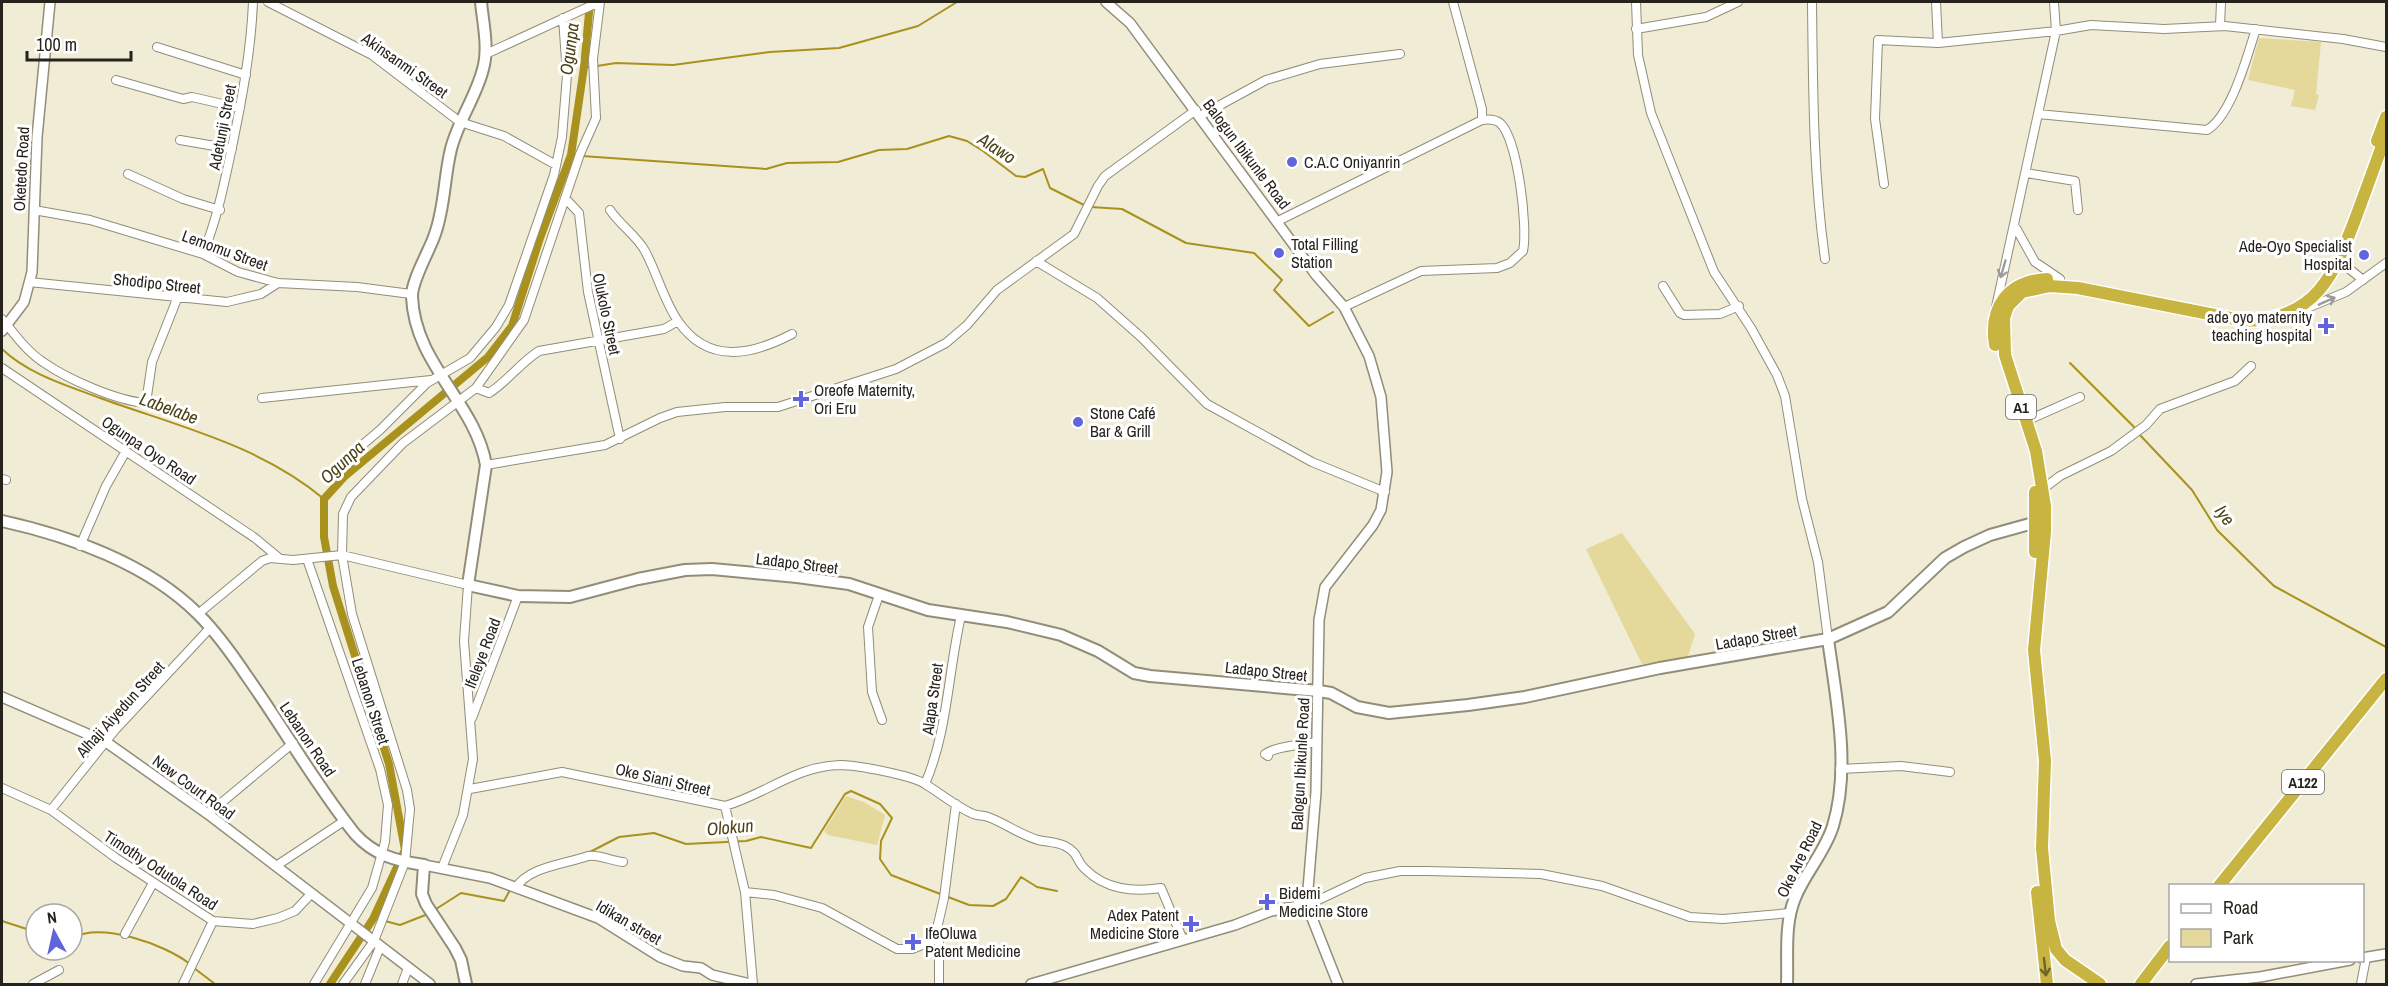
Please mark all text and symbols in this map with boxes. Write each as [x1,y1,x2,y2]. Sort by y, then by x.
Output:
water label: Ogunpa [553,21,585,77]
scale bar [27,24,130,62]
street label: Akinsanmi Street [357,27,453,103]
text: 100 m [36,32,77,57]
street label: Adetunji Street [203,82,241,173]
street label: Balogun Ibikunle Road [1198,94,1296,214]
street label: Oketedo Road [8,126,34,212]
water label: Alawo [972,126,1021,169]
place label: C.A.C Oniyanrin [1304,151,1400,173]
marker: C.A.C Oniyanrin [1285,155,1299,169]
street label: Lemomu Street [179,224,271,276]
place label: Total Filling Station [1291,233,1359,273]
place label: Ade-Oyo Specialist Hospital [2238,235,2352,275]
marker: Total Filling Station [1272,246,1286,260]
marker: Ade-Oyo Specialist Hospital [2357,248,2371,262]
one-way arrow [1997,259,2009,278]
street label: Shodipo Street [112,267,202,299]
street label: Olukolo Street [588,271,626,357]
one-way arrow [2317,295,2336,306]
place label: ade oyo maternity teaching hospital [2207,306,2312,346]
marker: ade oyo maternity teaching hospital [2317,317,2335,335]
place label: Oreofe Maternity, Ori Eru [814,379,915,419]
water label: Labelabe [136,386,202,430]
marker: Oreofe Maternity, Ori Eru [792,390,810,408]
road number: A1 [2006,395,2036,419]
place label: Stone Café Bar & Grill [1090,402,1156,442]
street label: Ogunpa Oyo Road [97,410,201,490]
marker: Stone Café Bar & Grill [1071,415,1085,429]
water label: Ogunpa [314,435,370,489]
water label: Iye [2209,500,2241,530]
street label: Ladapo Street [755,547,840,579]
street label: Ifeleye Road [459,615,505,691]
street label: Ladapo Street [1713,619,1799,655]
street label: Lebanon Street [347,655,395,747]
street label: Alhaji Aiyedun Street [70,656,169,763]
street label: Ladapo Street [1224,656,1308,686]
street label: Alapa Street [916,661,948,737]
street label: Lebanon Road [275,697,341,781]
street label: Balogun Ibikunle Road [1286,697,1314,831]
street label: New Court Road [148,750,240,824]
street label: Oke Siani Street [613,757,713,801]
road number: A122 [2282,770,2324,794]
water label: Olokun [706,813,754,841]
street label: Oke Are Road [1771,817,1827,901]
street label: Timothy Odutola Road [100,825,222,915]
place label: Bidemi Medicine Store [1279,882,1368,922]
legend [2169,884,2364,962]
street label: Idikan street [592,894,666,950]
marker: Bidemi Medicine Store [1260,895,1274,909]
text: Road [2223,895,2258,920]
north arrow [24,902,84,962]
place label: Adex Patent Medicine Store [1090,904,1179,944]
text: N [46,906,58,929]
marker: Adex Patent Medicine Store [1184,917,1198,931]
place label: IfeOluwa Patent Medicine [925,922,1021,962]
text: Park [2223,925,2254,950]
marker: IfeOluwa Patent Medicine [906,935,920,949]
one-way arrow [2040,957,2051,977]

